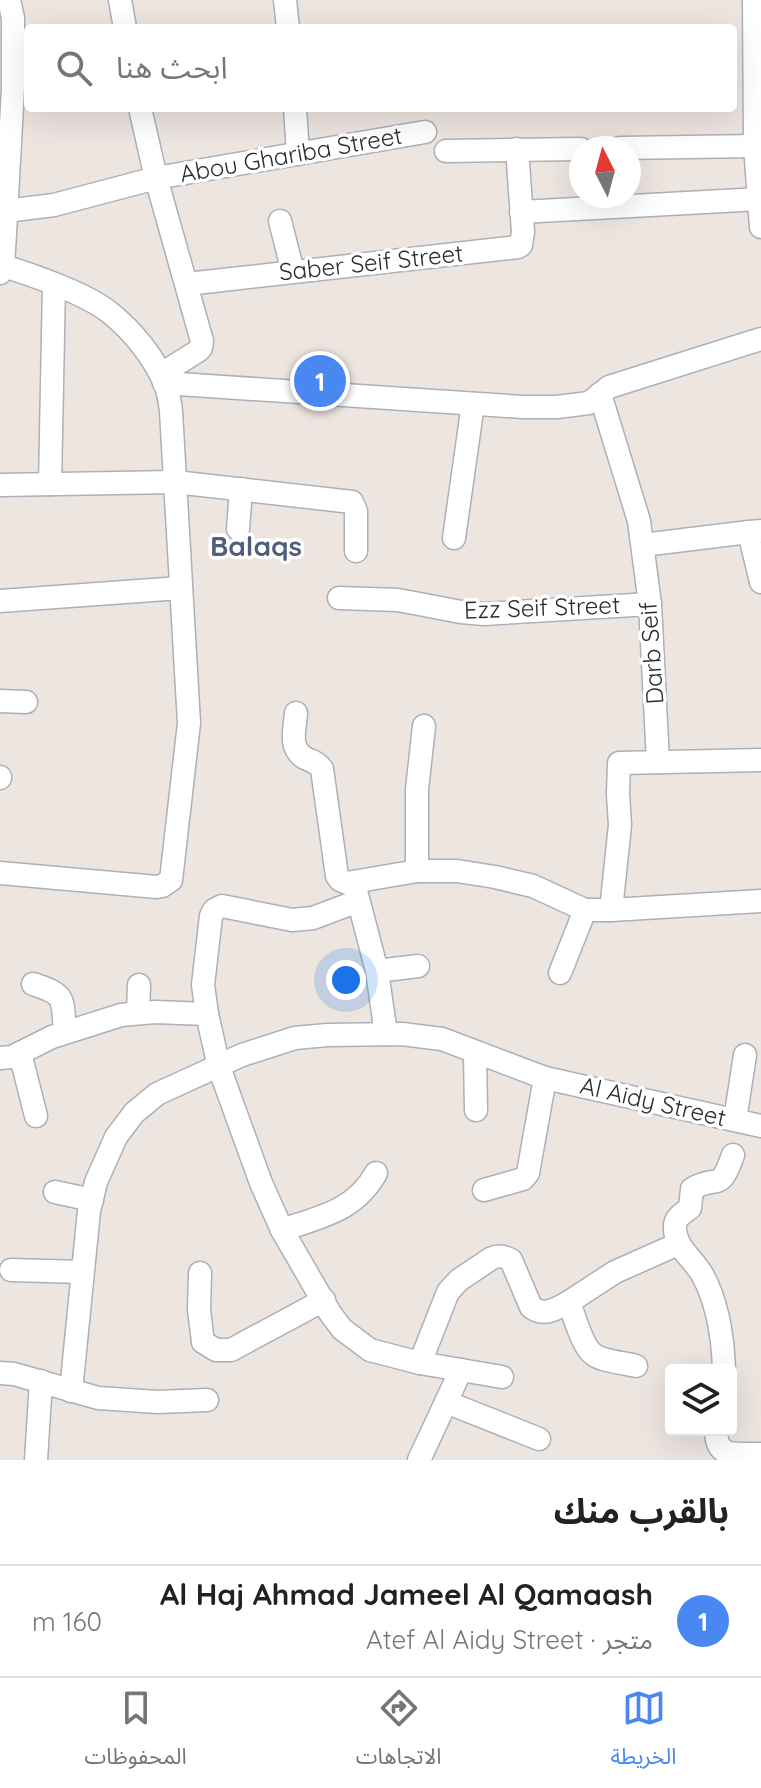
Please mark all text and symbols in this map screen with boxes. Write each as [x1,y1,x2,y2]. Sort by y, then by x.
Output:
search box [24,24,737,112]
icon: search [52,46,96,90]
text: ابحث هنا [116,48,228,86]
street label: Abou Ghariba Street [177,120,404,188]
north arrow [569,136,641,208]
street label: Saber Seif Street [277,237,464,287]
pin: 1 [294,351,346,411]
district label: Balaqs [210,528,302,563]
street label: Ezz Seif Street [463,589,621,625]
street label: Darb Seif [632,600,670,705]
your location [326,960,366,1000]
street label: Al Aidy Street [577,1070,729,1132]
map controls [665,1364,737,1436]
button: layers [665,1364,737,1436]
text: بالقرب منك [554,1489,729,1532]
text: Al Haj Ahmad Jameel Al Qamaash [160,1575,653,1613]
text: 160 m [32,1605,102,1638]
text: 1 [698,1605,708,1638]
text: متجر · Atef Al Aidy Street [366,1623,653,1656]
tab: المحفوظات [85,1686,187,1780]
tab: الاتجاهات [356,1686,442,1780]
tab: الخريطة [611,1686,677,1780]

